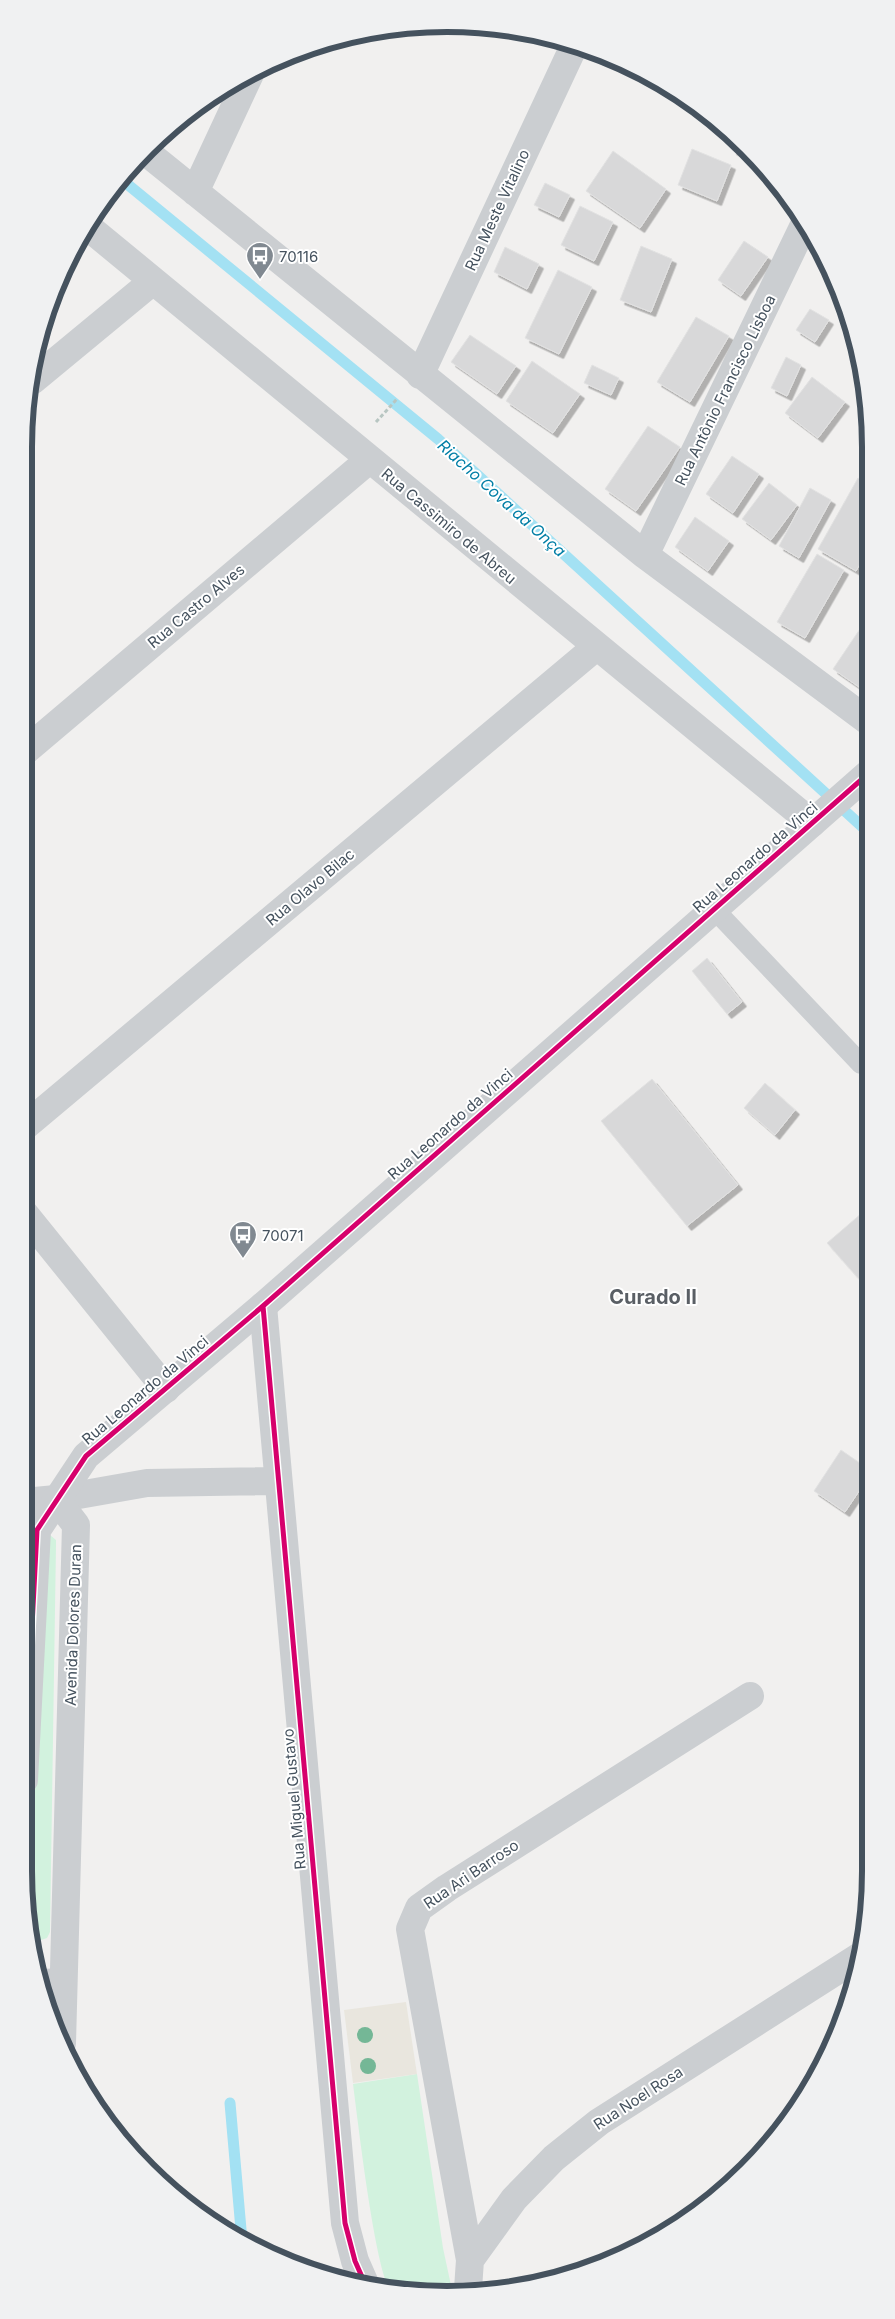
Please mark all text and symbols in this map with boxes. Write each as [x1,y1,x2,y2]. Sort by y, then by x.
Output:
street label: Rua Meste Vitalino [461,146,533,274]
bus stop icon: 70116 [245,241,275,280]
place label: 70116 [279,247,318,266]
street label: Rua Antônio Francisco Lisboa [670,292,780,488]
water label: Riacho Cova da Onça [434,435,570,561]
street label: Rua Cassimiro de Abreu [378,464,520,588]
street label: Rua Castro Alves [144,560,248,652]
street label: Rua Leonardo da Vinci [689,798,821,916]
street label: Rua Olavo Bilac [262,844,358,930]
street label: Rua Leonardo da Vinci [384,1065,516,1183]
bus stop icon: 70071 [228,1220,258,1259]
place label: 70071 [262,1226,303,1245]
district label: Curado II [609,1285,697,1309]
street label: Rua Leonardo da Vinci [78,1332,212,1448]
street label: Avenida Dolores Duran [61,1544,85,1706]
street label: Rua Miguel Gustavo [278,1728,310,1870]
street label: Rua Ari Barroso [420,1835,522,1913]
street label: Rua Noel Rosa [590,2062,686,2134]

